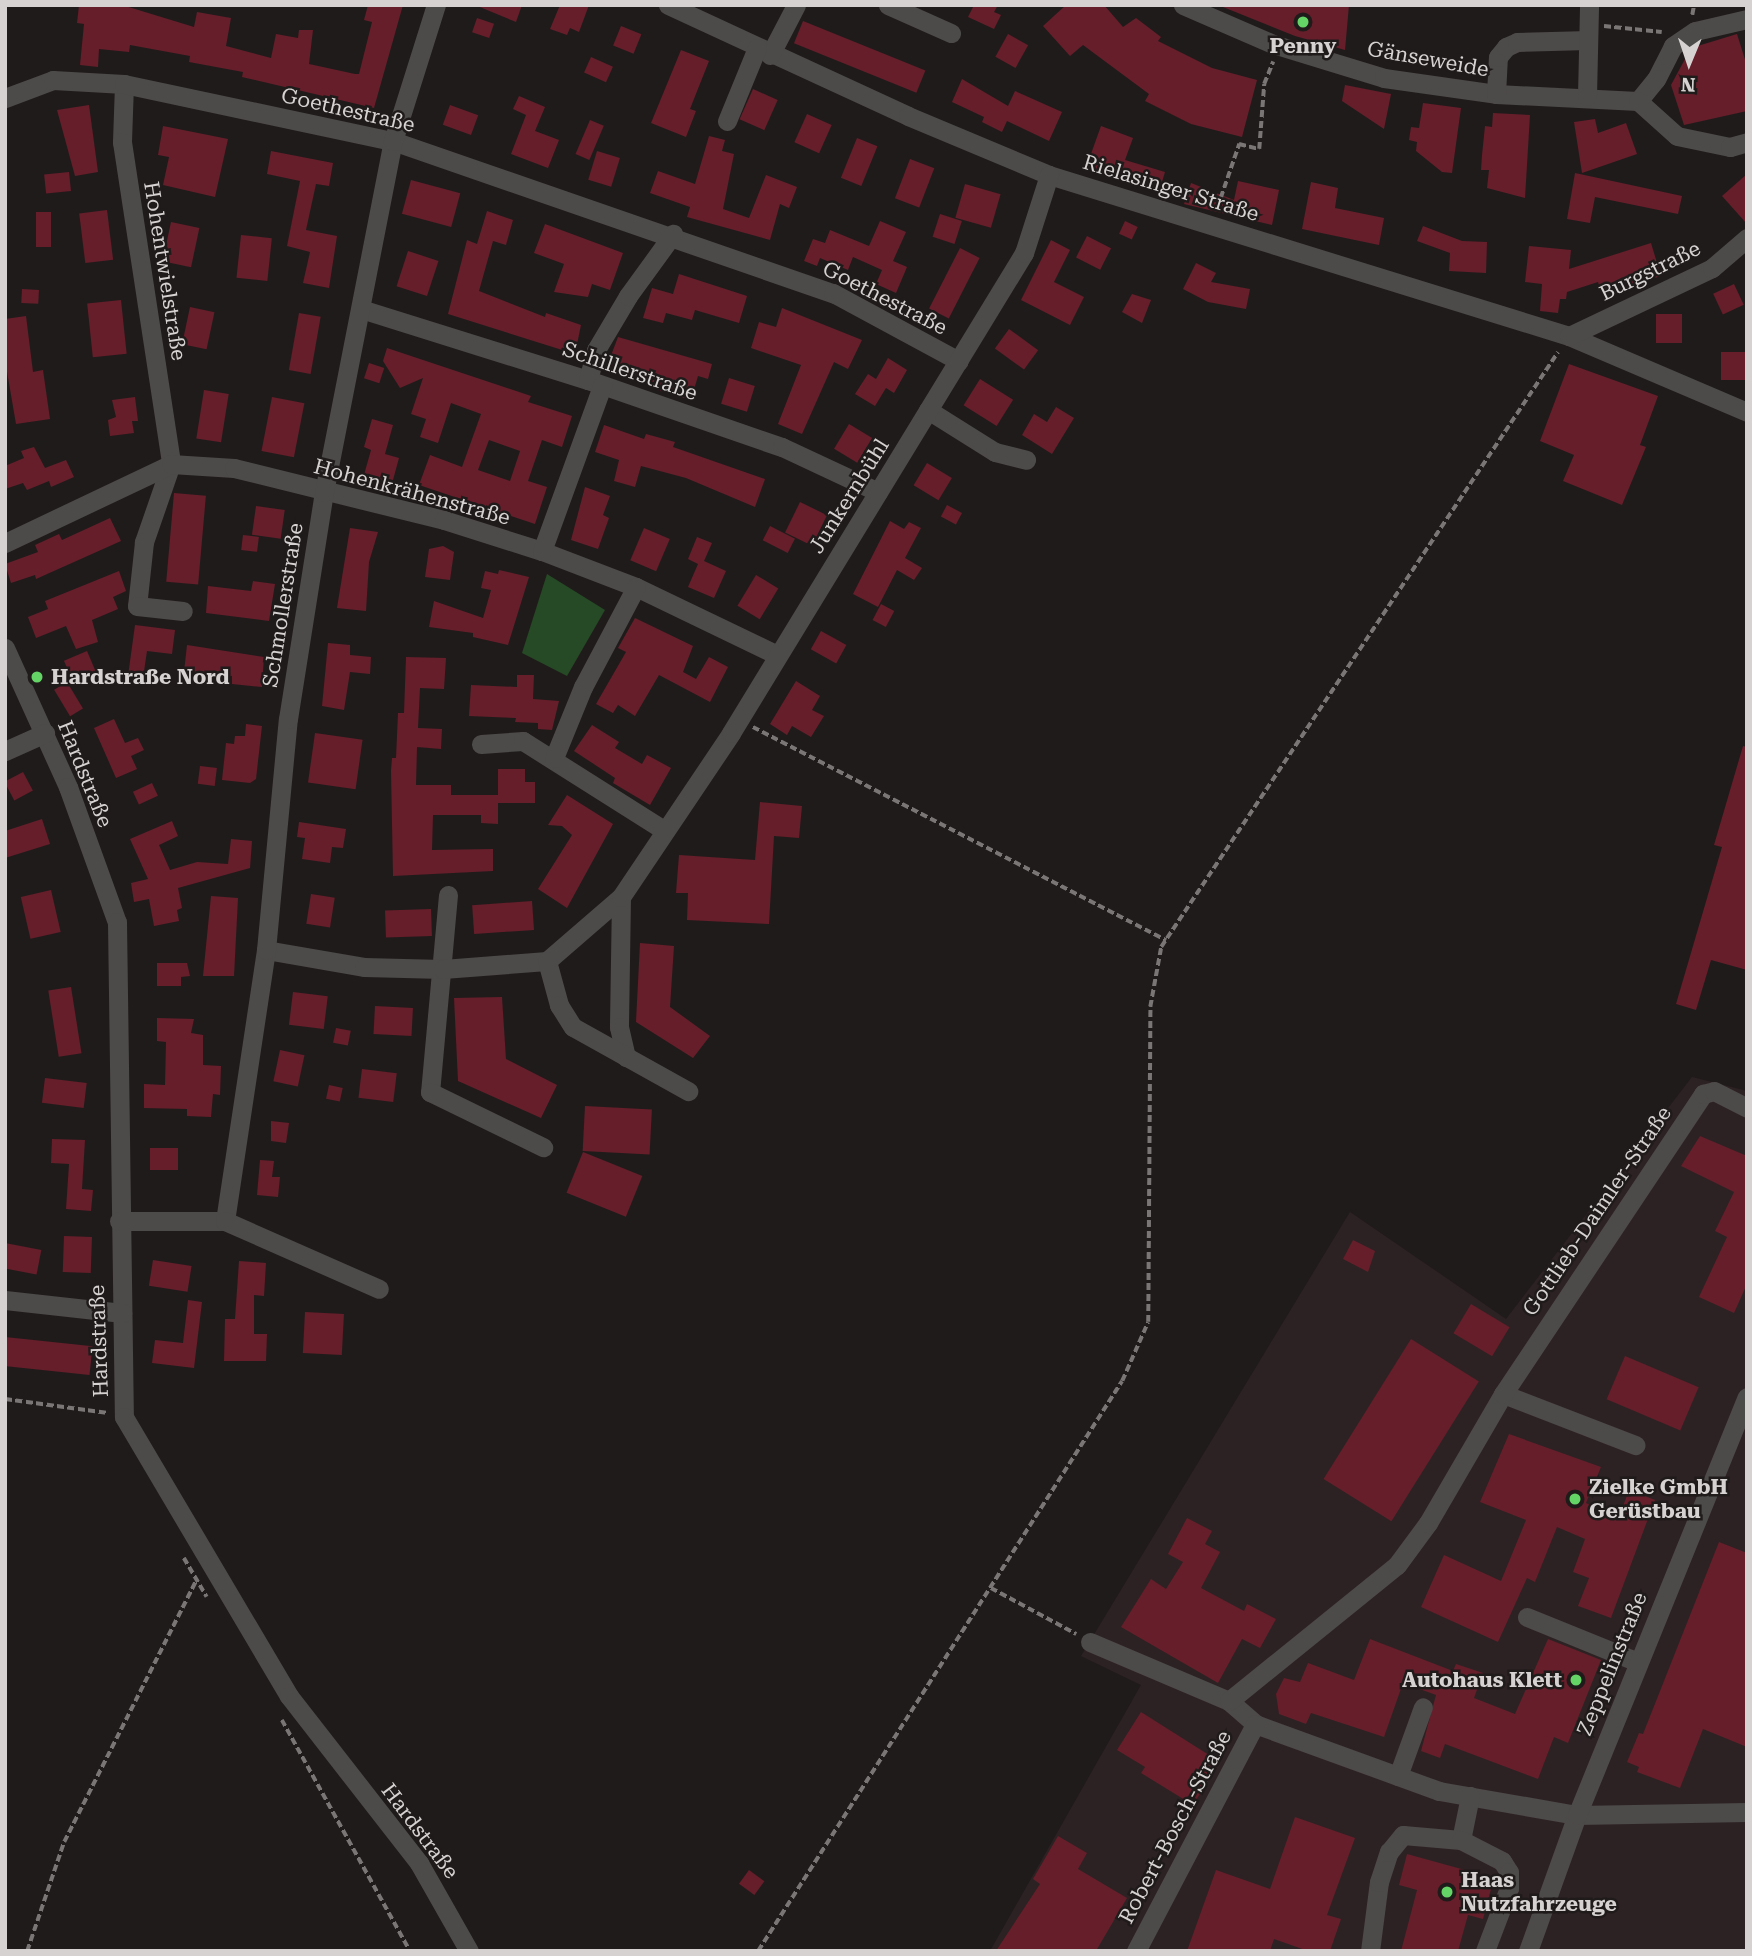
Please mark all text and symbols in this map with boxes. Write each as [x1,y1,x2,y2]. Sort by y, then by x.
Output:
marker: Penny [1295,14,1311,30]
north arrow [1654,28,1724,98]
place label: Penny [1270,33,1336,59]
street label: Gänseweide [1365,36,1491,82]
text: N [1681,73,1696,96]
street label: Goethestraße [279,82,417,138]
street label: Rielasinger Straße [1080,149,1262,227]
street label: Hohentwielstraße [138,180,192,362]
street label: Burgstraße [1595,236,1705,306]
street label: Goethestraße [819,256,951,340]
street label: Schillerstraße [559,336,701,406]
street label: Junkernbühl [804,434,894,558]
street label: Hohenkrähenstraße [311,454,513,530]
street label: Schmollerstraße [258,521,308,689]
place label: Hardstraße Nord [51,664,230,690]
marker: Hardstraße Nord [29,669,45,685]
street label: Hardstraße [52,717,118,831]
street label: Gottlieb-Daimler-Straße [1517,1101,1677,1321]
street label: Hardstraße [84,1284,114,1398]
place label: Zielke GmbH Gerüstbau [1589,1474,1728,1524]
marker: Zielke GmbH Gerüstbau [1567,1491,1583,1507]
street label: Zeppelinstraße [1572,1589,1652,1739]
place label: Autohaus Klett [1402,1667,1562,1693]
marker: Autohaus Klett [1568,1672,1584,1688]
street label: Robert-Bosch-Straße [1113,1726,1237,1928]
street label: Hardstraße [376,1778,464,1884]
place label: Haas Nutzfahrzeuge [1461,1867,1617,1917]
marker: Haas Nutzfahrzeuge [1439,1884,1455,1900]

